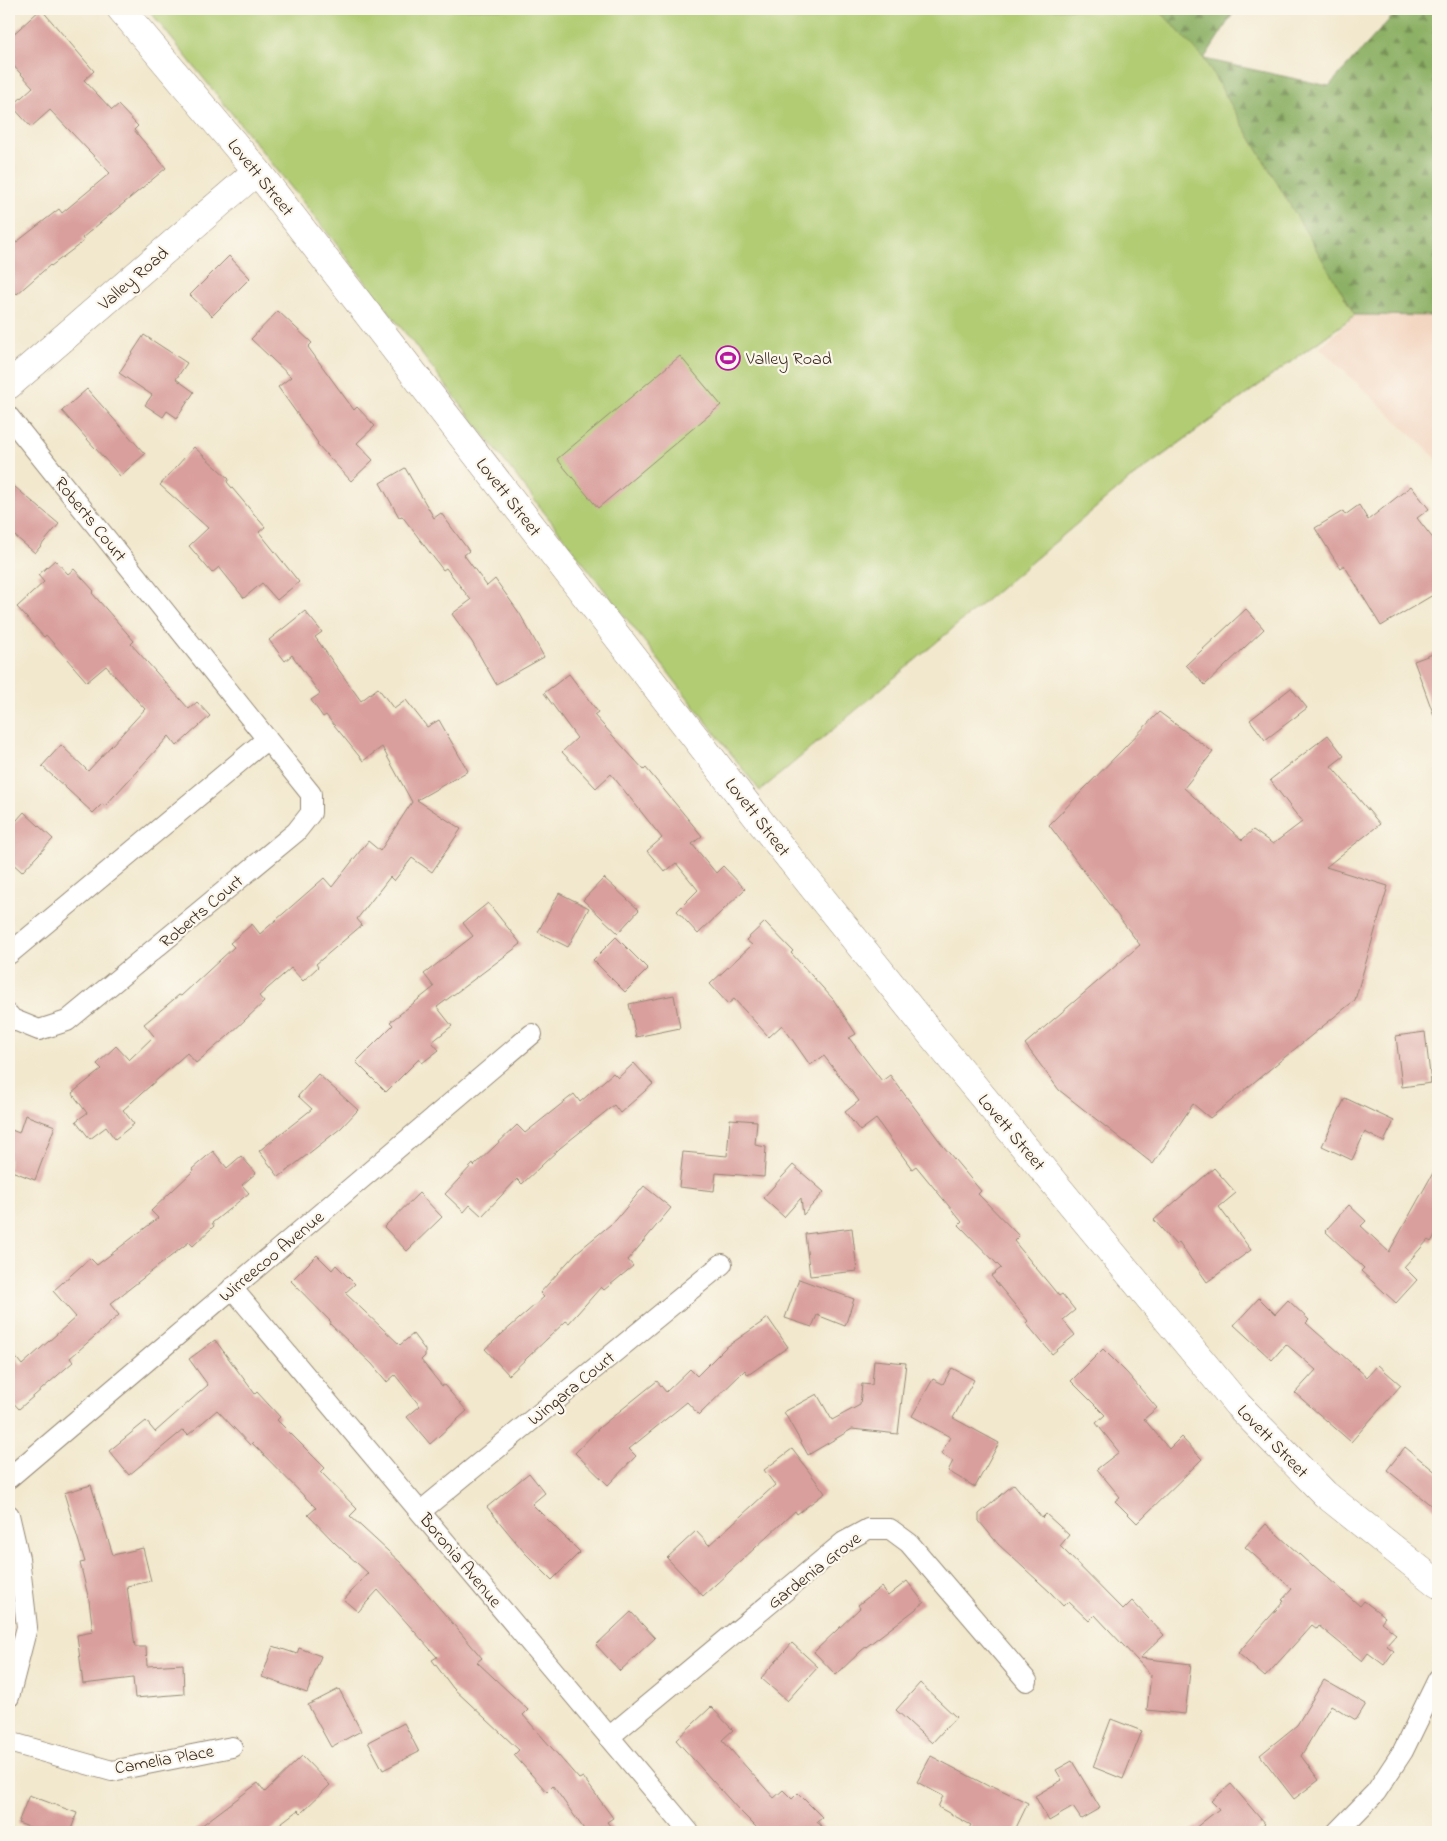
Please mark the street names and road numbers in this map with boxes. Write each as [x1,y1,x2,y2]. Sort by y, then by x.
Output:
street label: Lovett Street [220,134,299,223]
street label: Valley Road [93,242,175,318]
street label: Lovett Street [468,453,546,543]
street label: Roberts Court [47,472,132,568]
street label: Lovett Street [717,773,795,863]
street label: Roberts Court [155,870,250,956]
street label: Lovett Street [970,1089,1050,1177]
street label: Wirreecoo Avenue [214,1205,331,1309]
street label: Wingara Court [523,1346,622,1434]
street label: Lovett Street [1230,1400,1313,1485]
street label: Boronia Avenue [411,1508,507,1615]
street label: Gardenia Grove [763,1526,868,1617]
street label: Camelia Place [113,1739,217,1782]

